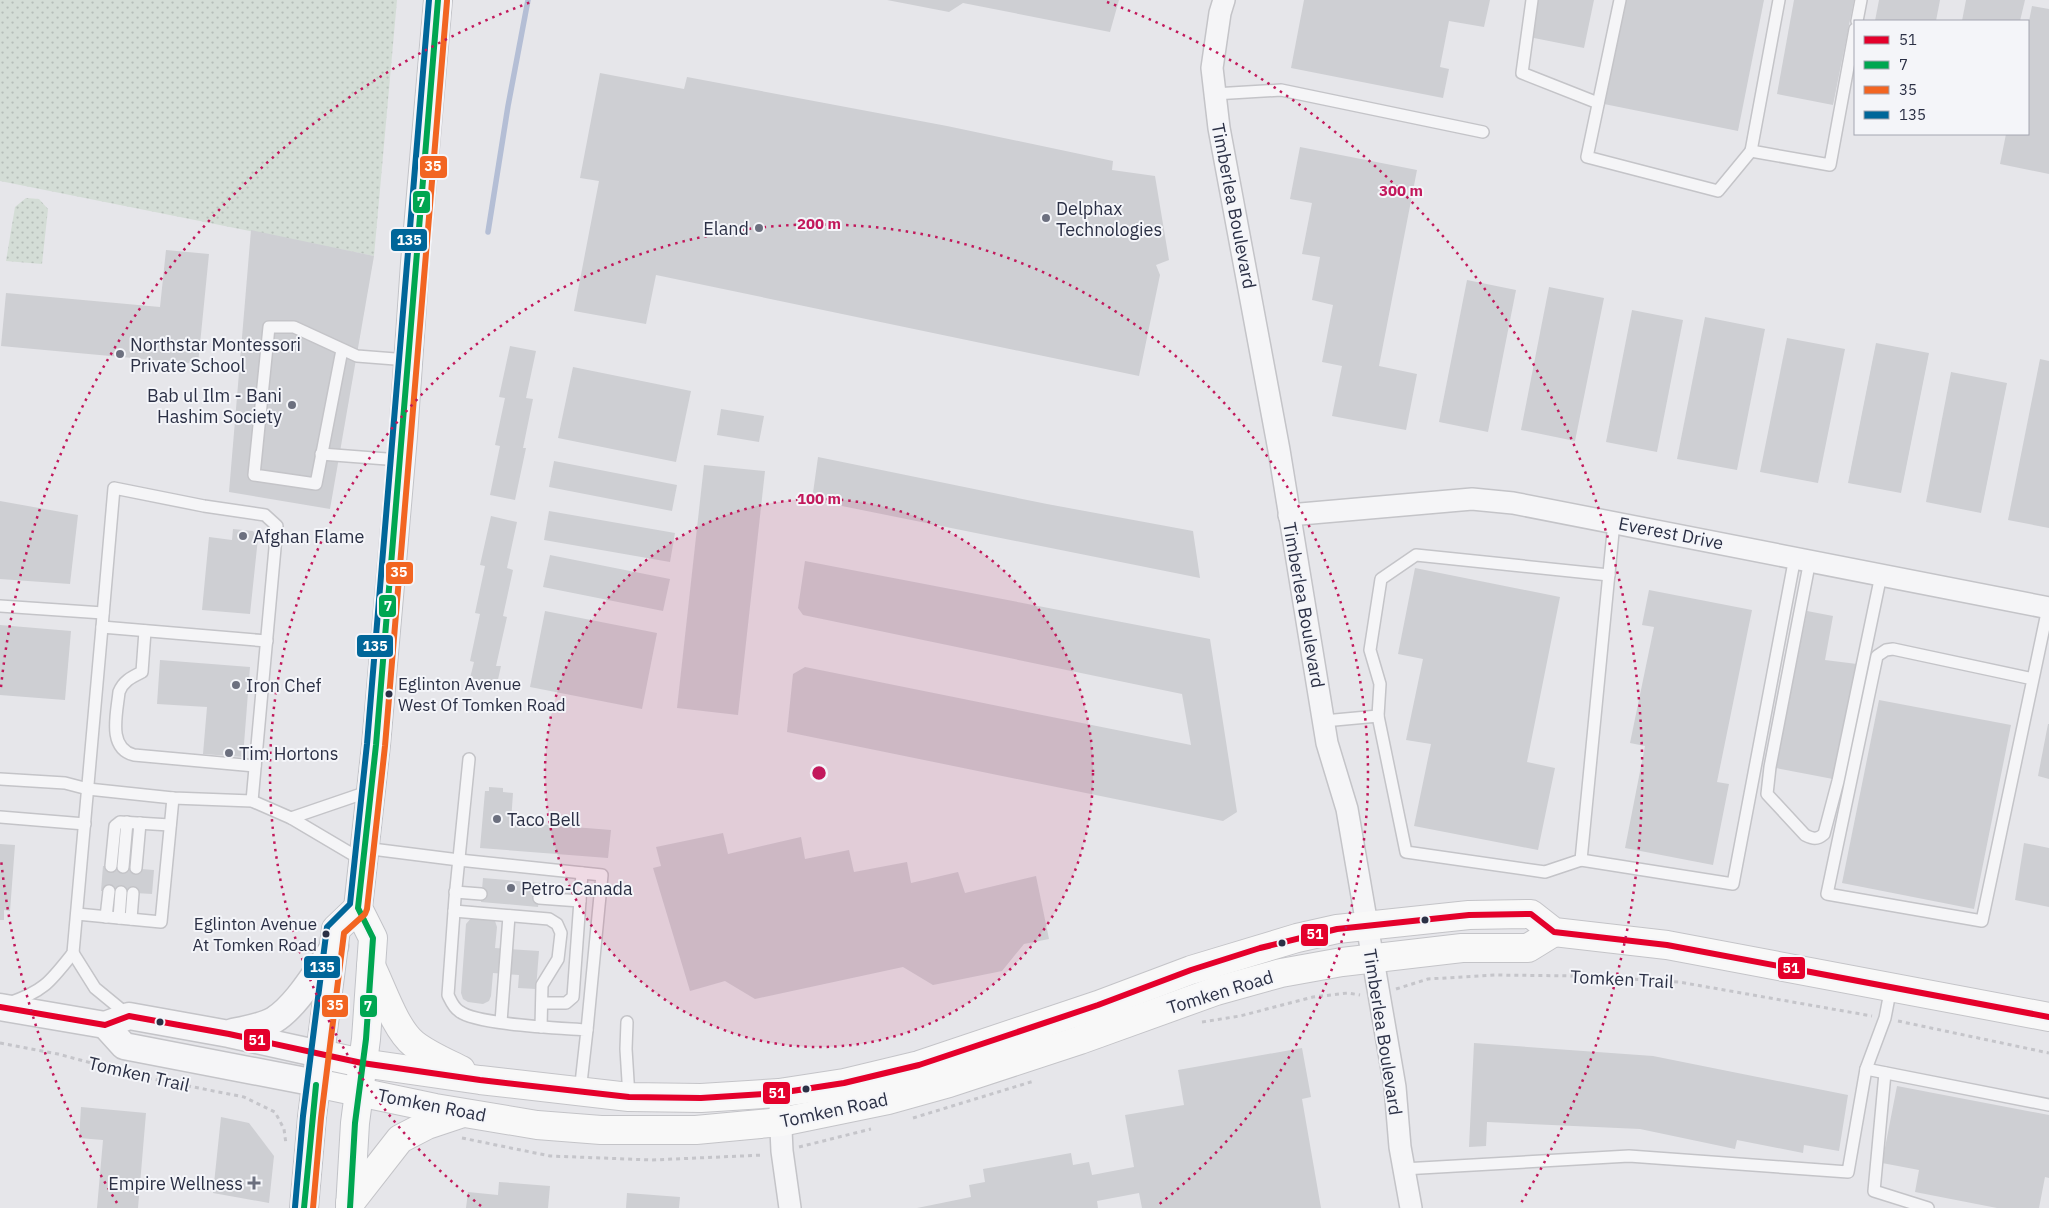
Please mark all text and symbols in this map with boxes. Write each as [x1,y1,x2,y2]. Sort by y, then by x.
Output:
legend [1854,20,2029,135]
text: 51 [1899,30,1917,49]
text: 7 [1899,55,1908,74]
text: 35 [1899,80,1917,99]
text: 135 [1899,105,1926,124]
street label: Timberlea Boulevard [1207,121,1261,291]
line badge: 35 [419,155,448,179]
text: 35 [425,157,441,175]
text: 300 m [1379,181,1423,200]
line badge: 7 [412,190,431,214]
text: 7 [417,193,425,211]
place label: Delphax Technologies [1056,197,1162,241]
marker: Delphax Technologies [1040,212,1052,224]
text: 200 m [797,214,841,233]
place label: Eland [703,217,749,240]
marker: Eland [753,222,765,234]
line badge: 135 [390,228,428,252]
text: 135 [396,231,422,249]
place label: Northstar Montessori Private School [130,333,301,377]
marker: Northstar Montessori Private School [114,348,126,360]
place label: Bab ul Ilm - Bani Hashim Society [147,384,282,428]
marker: Bab ul Ilm - Bani Hashim Society [286,399,298,411]
text: 100 m [797,489,841,508]
street label: Everest Drive [1617,512,1726,554]
street label: Timberlea Boulevard [1278,520,1330,690]
place label: Afghan Flame [253,525,364,548]
marker: Afghan Flame [237,530,249,542]
line badge: 35 [385,561,414,585]
text: 35 [391,563,407,581]
line badge: 7 [378,594,397,618]
text: 7 [384,597,392,615]
line badge: 135 [356,634,394,658]
text: 135 [362,637,388,655]
place label: Eglinton Avenue West Of Tomken Road [398,673,566,716]
place label: Iron Chef [246,674,322,697]
marker: Iron Chef [230,679,242,691]
marker: Eglinton Avenue West Of Tomken Road [384,689,394,699]
place label: Tim Hortons [239,742,339,765]
marker: Tim Hortons [223,747,235,759]
centre of rings [810,764,828,782]
place label: Taco Bell [507,808,580,831]
marker: Taco Bell [491,813,503,825]
place label: Petro-Canada [521,877,633,900]
marker: Petro-Canada [505,882,517,894]
place label: Eglinton Avenue At Tomken Road [192,913,317,956]
unlabelled marker [1420,915,1430,925]
line badge: 51 [1300,923,1329,947]
text: 51 [1307,925,1324,943]
marker: Eglinton Avenue At Tomken Road [321,929,331,939]
unlabelled marker [1277,938,1287,948]
street label: Timberlea Boulevard [1358,947,1408,1117]
line badge: 135 [303,955,341,979]
line badge: 51 [1777,956,1806,980]
text: 135 [309,958,335,976]
text: 51 [1783,959,1800,977]
street label: Tomken Road [1164,965,1276,1019]
street label: Tomken Trail [1570,965,1674,993]
line badge: 35 [321,994,349,1018]
line badge: 7 [359,994,378,1018]
text: 35 [327,996,343,1014]
text: 7 [364,997,372,1015]
unlabelled marker [155,1017,165,1027]
line badge: 51 [243,1028,271,1052]
text: 51 [249,1031,266,1049]
street label: Tomken Trail [86,1051,192,1097]
line badge: 51 [762,1081,791,1105]
street label: Tomken Road [376,1083,488,1127]
text: 51 [769,1084,786,1102]
unlabelled marker [801,1084,811,1094]
street label: Tomken Road [778,1087,890,1133]
place label: Empire Wellness [108,1172,243,1195]
marker: Empire Wellness [247,1176,261,1190]

